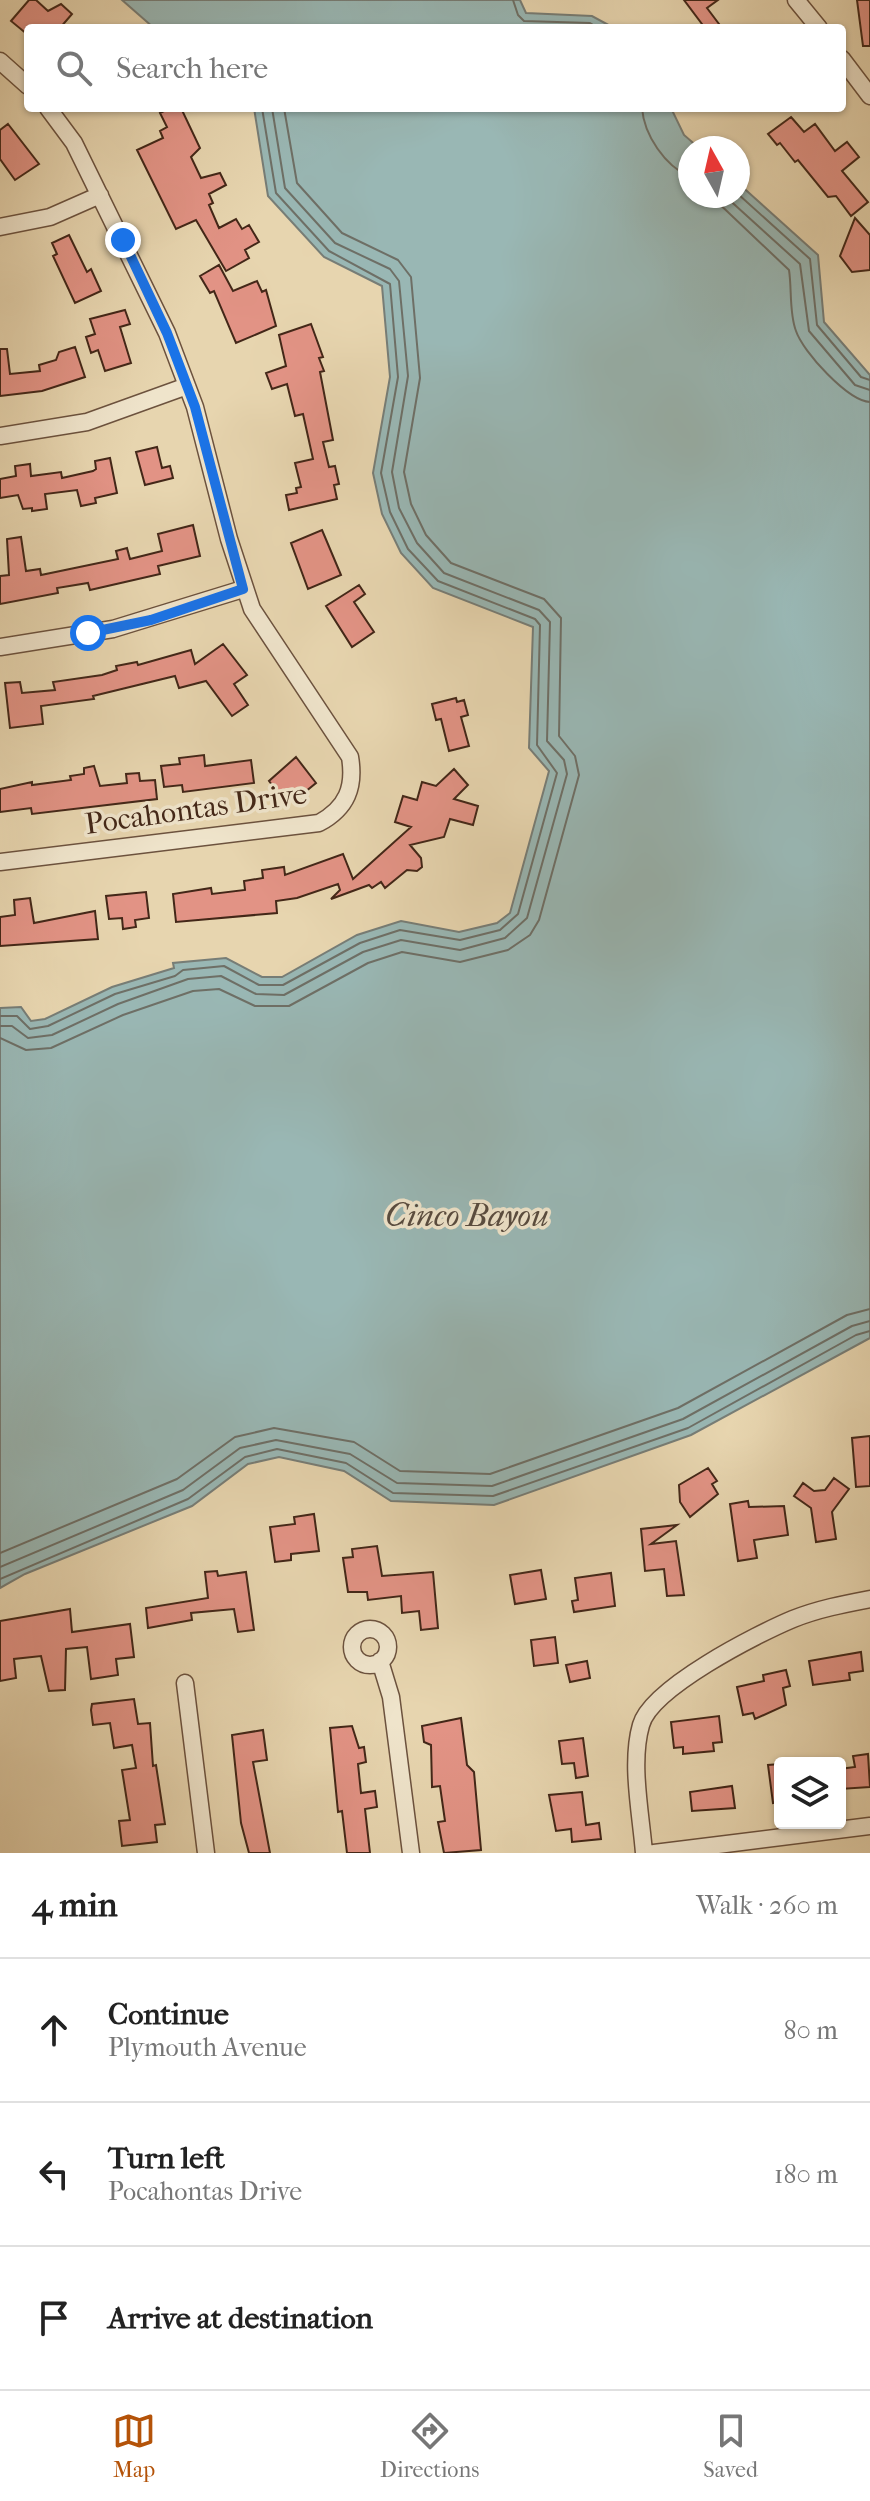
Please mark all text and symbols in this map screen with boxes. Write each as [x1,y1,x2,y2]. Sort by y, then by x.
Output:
search box [24,24,846,112]
icon: search [52,46,96,90]
text: Search here [116,51,268,86]
north arrow [678,136,750,208]
route end [105,222,141,258]
route start [70,615,106,651]
street label: Pocahontas Drive [83,776,310,842]
water label: Cinco Bayou [385,1197,549,1234]
map controls [774,1757,846,1829]
button: layers [774,1757,846,1829]
text: 4 min [32,1885,117,1925]
text: Walk · 260 m [696,1890,838,1921]
text: Continue [108,1997,229,2032]
icon: ahead [32,2008,76,2052]
text: 80 m [783,2015,838,2046]
text: Plymouth Avenue [108,2032,307,2063]
text: Turn left [108,2141,225,2176]
icon: left [32,2152,76,2196]
text: 180 m [774,2159,838,2190]
text: Pocahontas Drive [108,2176,302,2207]
icon: arrive [32,2296,76,2340]
text: Arrive at destination [108,2301,373,2336]
tab: Map [112,2409,156,2483]
tab: Directions [380,2409,479,2483]
tab: Saved [703,2409,758,2483]

